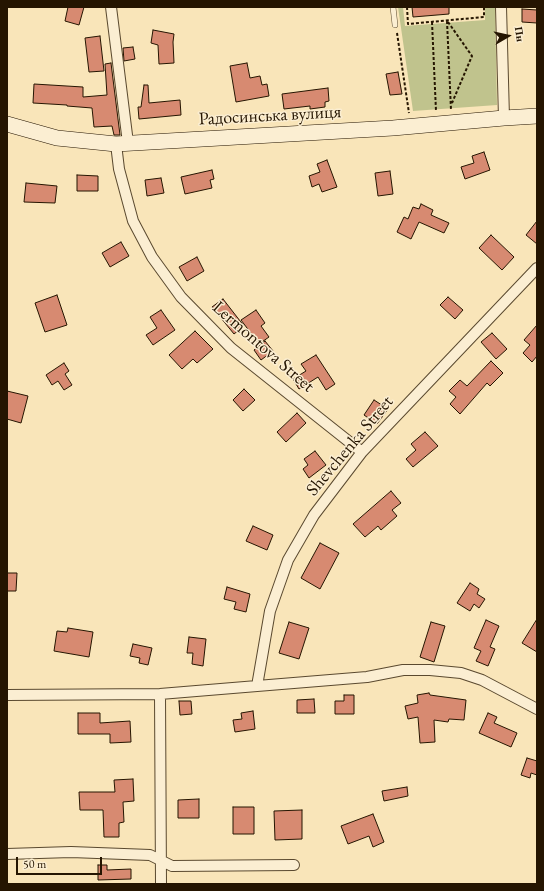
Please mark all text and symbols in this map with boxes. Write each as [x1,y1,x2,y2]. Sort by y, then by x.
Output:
north arrow [488,16,528,56]
text: Пн [512,26,528,43]
street label: Радосинська вулиця [198,101,342,131]
street label: Lermontova Street [208,297,318,397]
street label: Shevchenka Street [302,392,398,500]
scale bar [18,849,104,875]
text: 50 m [23,856,46,872]

